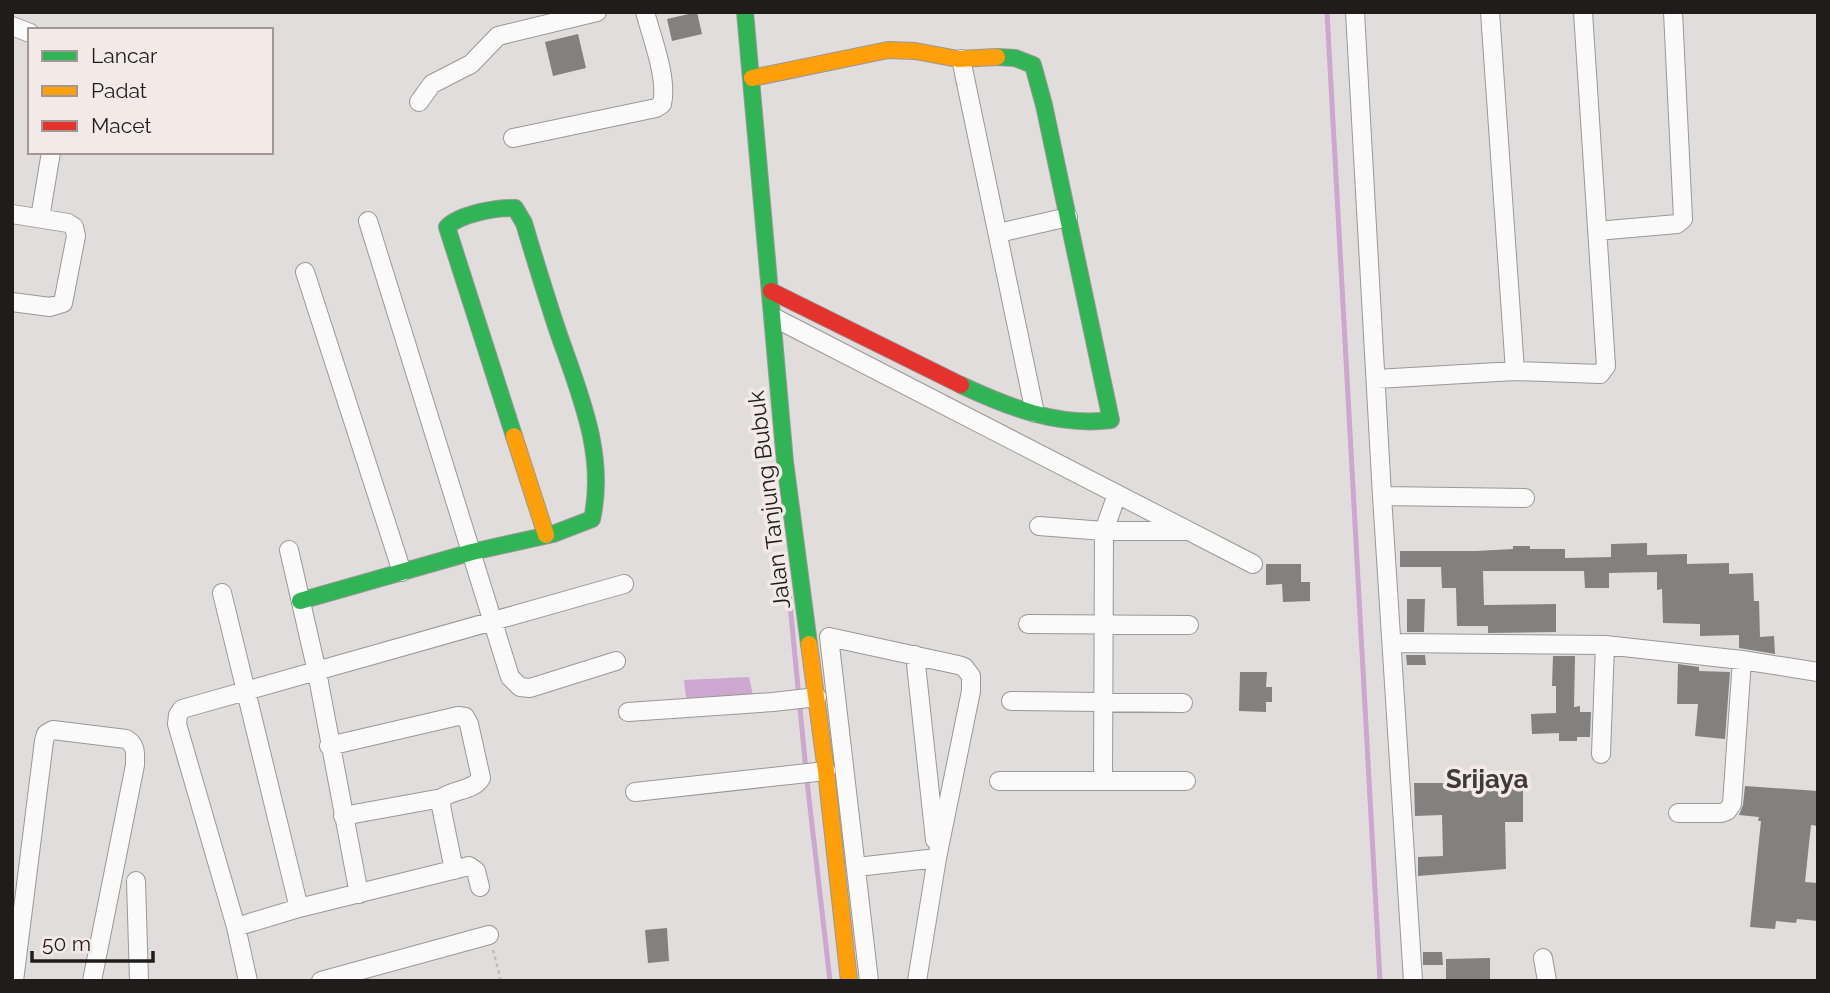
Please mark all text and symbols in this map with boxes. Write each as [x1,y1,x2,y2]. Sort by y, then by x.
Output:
legend [28,28,273,154]
text: Lancar [91,43,158,68]
text: Padat [91,78,147,103]
text: Macet [91,113,151,138]
street label: Jalan Tanjung Bubuk [742,389,795,611]
district label: Srijaya [1446,764,1528,794]
scale bar [32,920,152,964]
text: 50 m [42,931,91,956]

